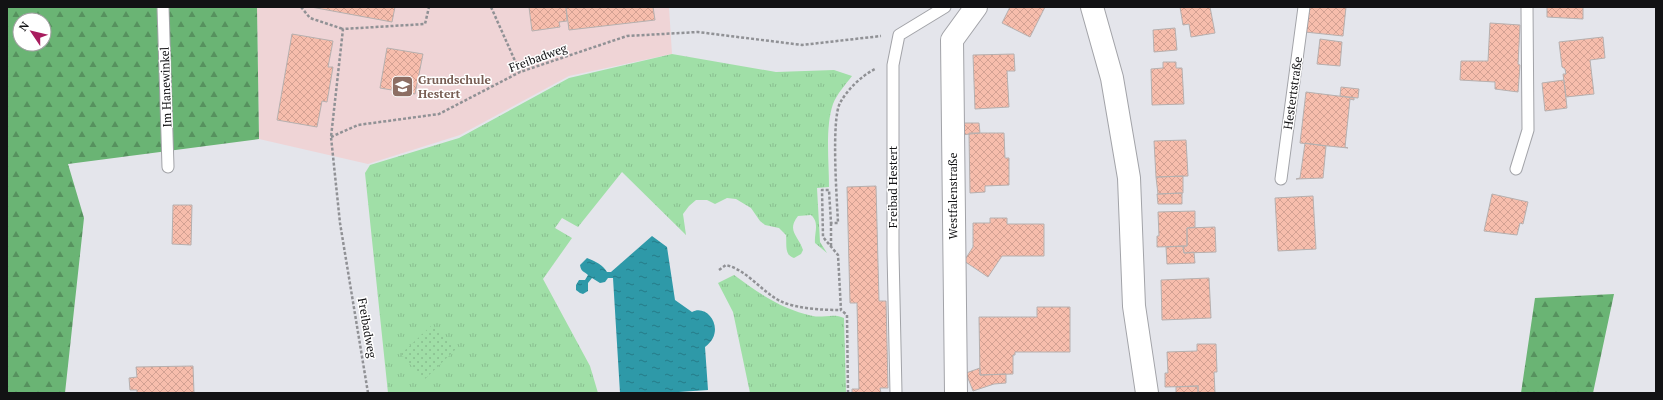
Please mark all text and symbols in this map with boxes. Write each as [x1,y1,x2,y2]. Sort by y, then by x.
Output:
north arrow [12,12,52,52]
text: N [16,18,32,34]
street label: Freibadweg [507,40,570,75]
street label: Im Hanewinkel [157,46,174,128]
street label: Hestertstraße [1280,55,1305,130]
place label: Grundschule Hestert [418,72,491,101]
school or university icon: Grundschule Hestert [390,74,416,100]
street label: Freibad Hestert [885,145,900,228]
street label: Westfalenstraße [945,152,960,240]
street label: Freibadweg [355,297,380,360]

